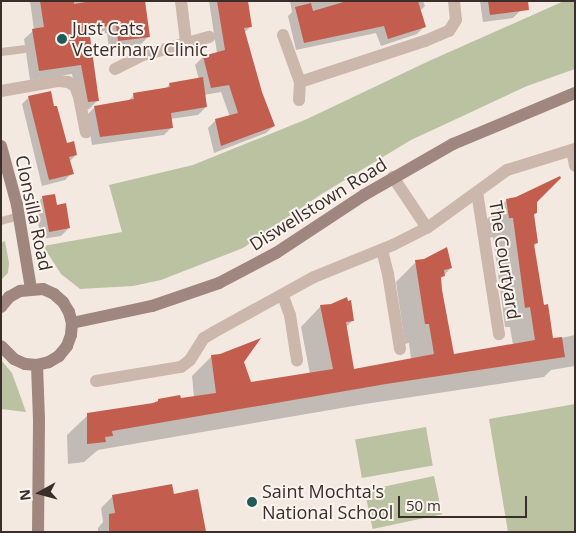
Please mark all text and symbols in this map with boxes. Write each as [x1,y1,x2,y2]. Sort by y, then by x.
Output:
place label: Just Cats Veterinary Clinic [72,18,208,60]
marker: Just Cats Veterinary Clinic [56,33,68,45]
street label: Clonsilla Road [11,153,57,273]
street label: Diswellstown Road [245,153,391,255]
street label: The Courtyard [485,199,525,321]
north arrow [15,468,65,518]
place label: Saint Mochta's National School [262,481,393,524]
scale bar [401,486,530,518]
text: N [14,488,35,502]
text: 50 m [406,495,441,515]
marker: Saint Mochta's National School [246,496,258,508]

